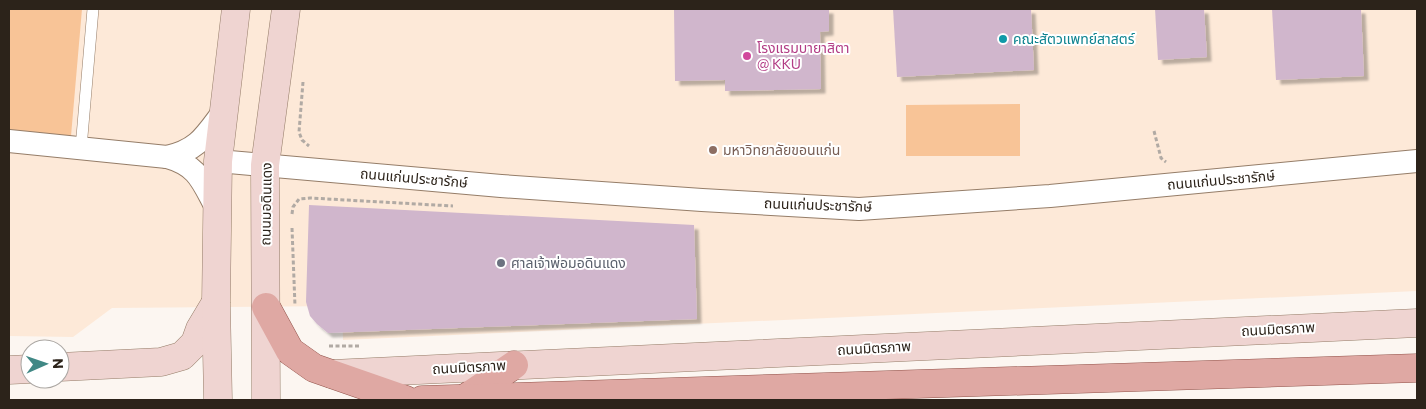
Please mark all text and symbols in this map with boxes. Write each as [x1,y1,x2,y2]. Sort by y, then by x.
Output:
place label: คณะสัตวแพทย์สาสตร์ [1013,30,1135,47]
marker: คณะสัตวแพทย์สาสตร์ [997,33,1009,45]
place label: โรงแรมบายาสิตา @ KKU [757,39,850,72]
marker: โรงแรมบายาสิตา @ KKU [741,50,753,62]
place label: มหาวิทยาลัยขอนแก่น [723,141,840,158]
marker: มหาวิทยาลัยขอนแก่น [707,144,719,156]
street label: ถนนมอดินแดง [256,162,275,246]
street label: ถนนแก่นประชารักษ์ [359,164,469,191]
street label: ถนนแก่นประชารักษ์ [1166,166,1276,193]
street label: ถนนแก่นประชารักษ์ [764,194,872,215]
place label: ศาลเจ้าพ่อมอดินแดง [511,254,626,271]
marker: ศาลเจ้าพ่อมอดินแดง [495,257,507,269]
street label: ถนนมิตรภาพ [1241,318,1316,339]
street label: ถนนมิตรภาพ [837,337,912,358]
north arrow [20,339,70,389]
street label: ถนนมิตรภาพ [432,356,507,377]
text: N [50,358,67,369]

